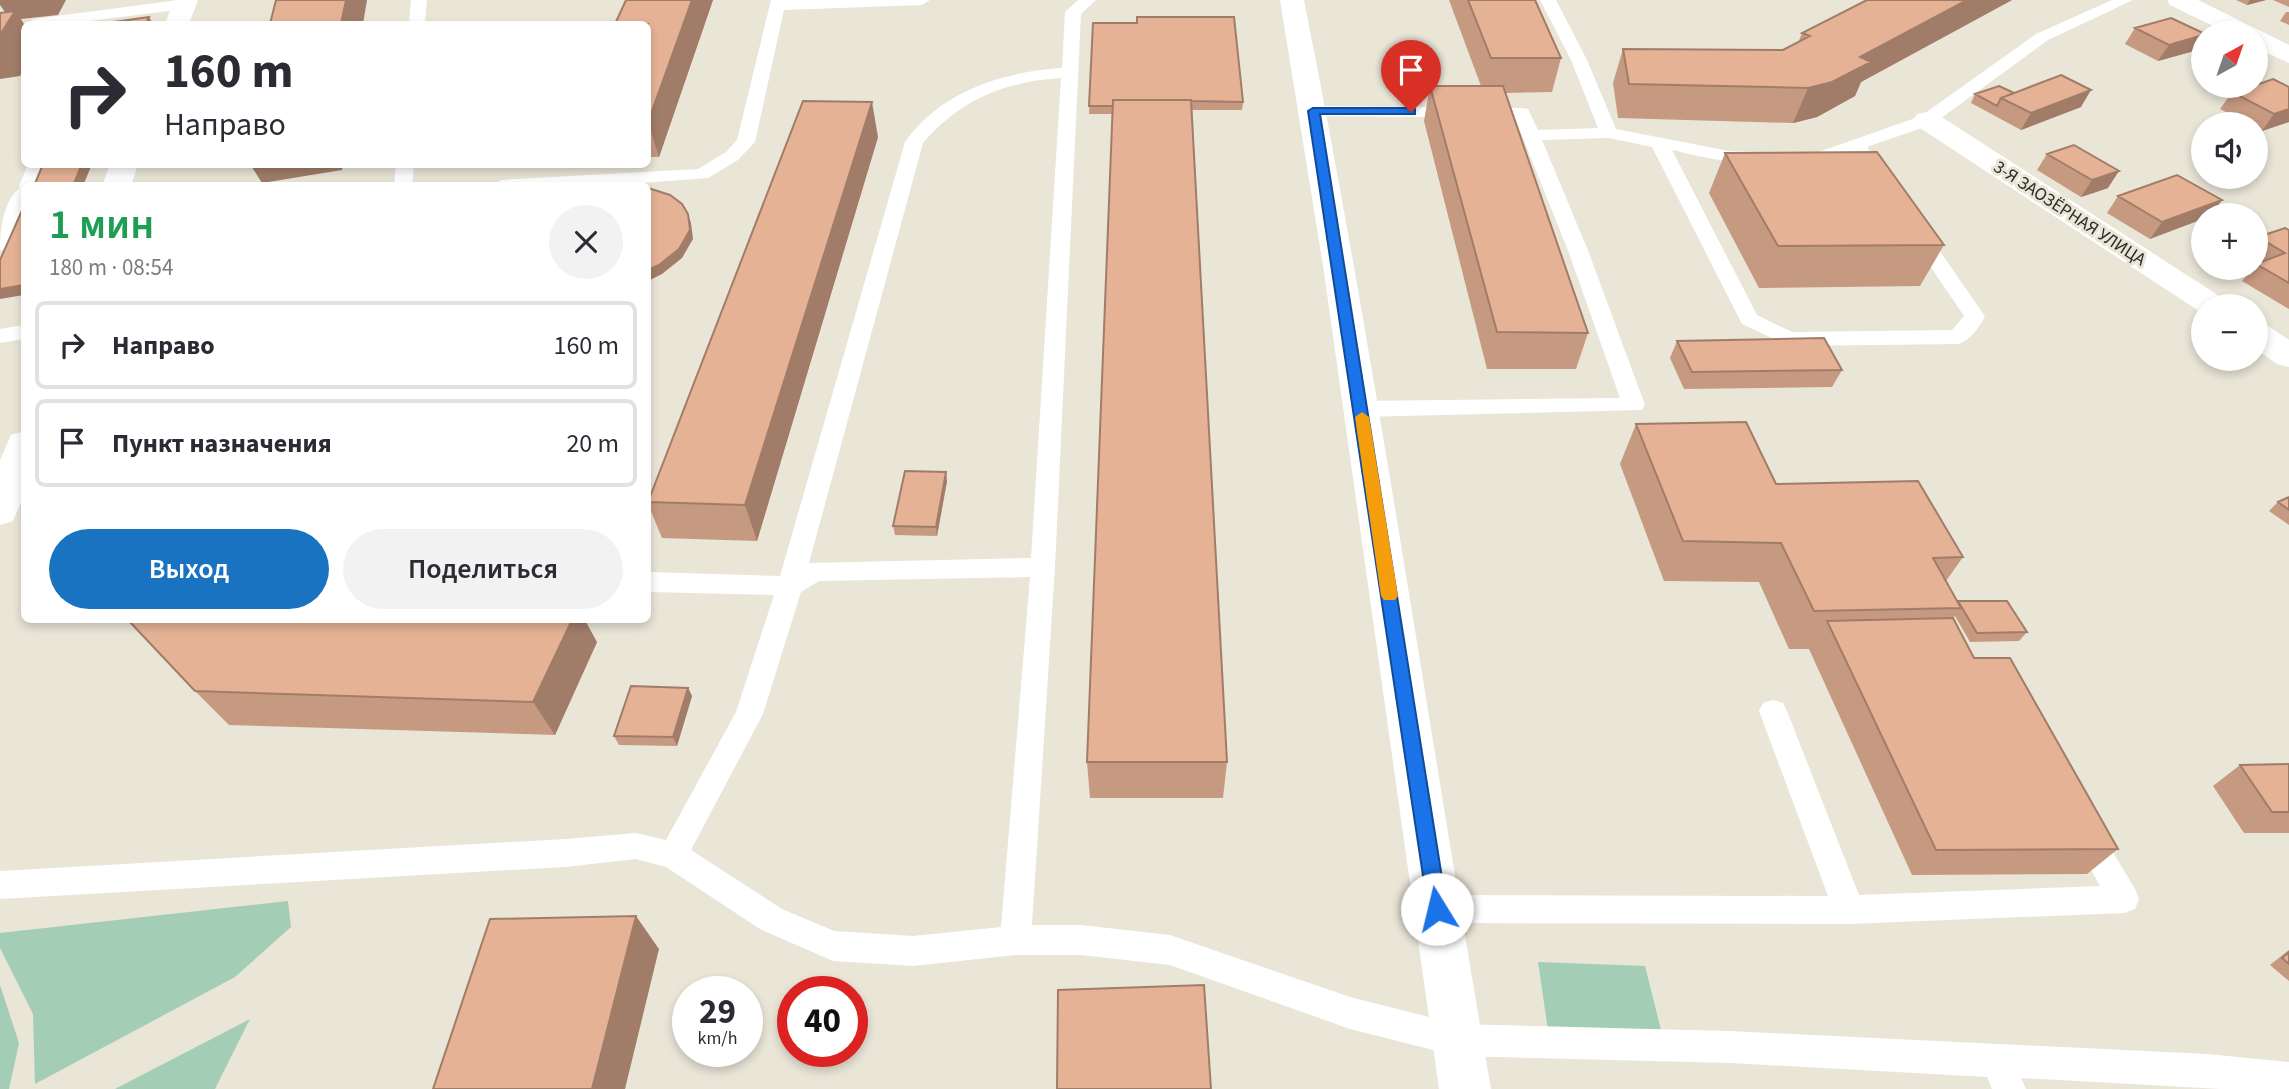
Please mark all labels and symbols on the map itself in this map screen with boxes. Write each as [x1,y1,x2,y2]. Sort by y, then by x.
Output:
north arrow [2191,21,2268,98]
pin [1381,40,1441,112]
street label: 3-Я ЗАОЗЁРНАЯ УЛИЦА [1989,155,2151,272]
position arrow [1400,872,1474,946]
speed limit sign: 40 [777,976,868,1067]

